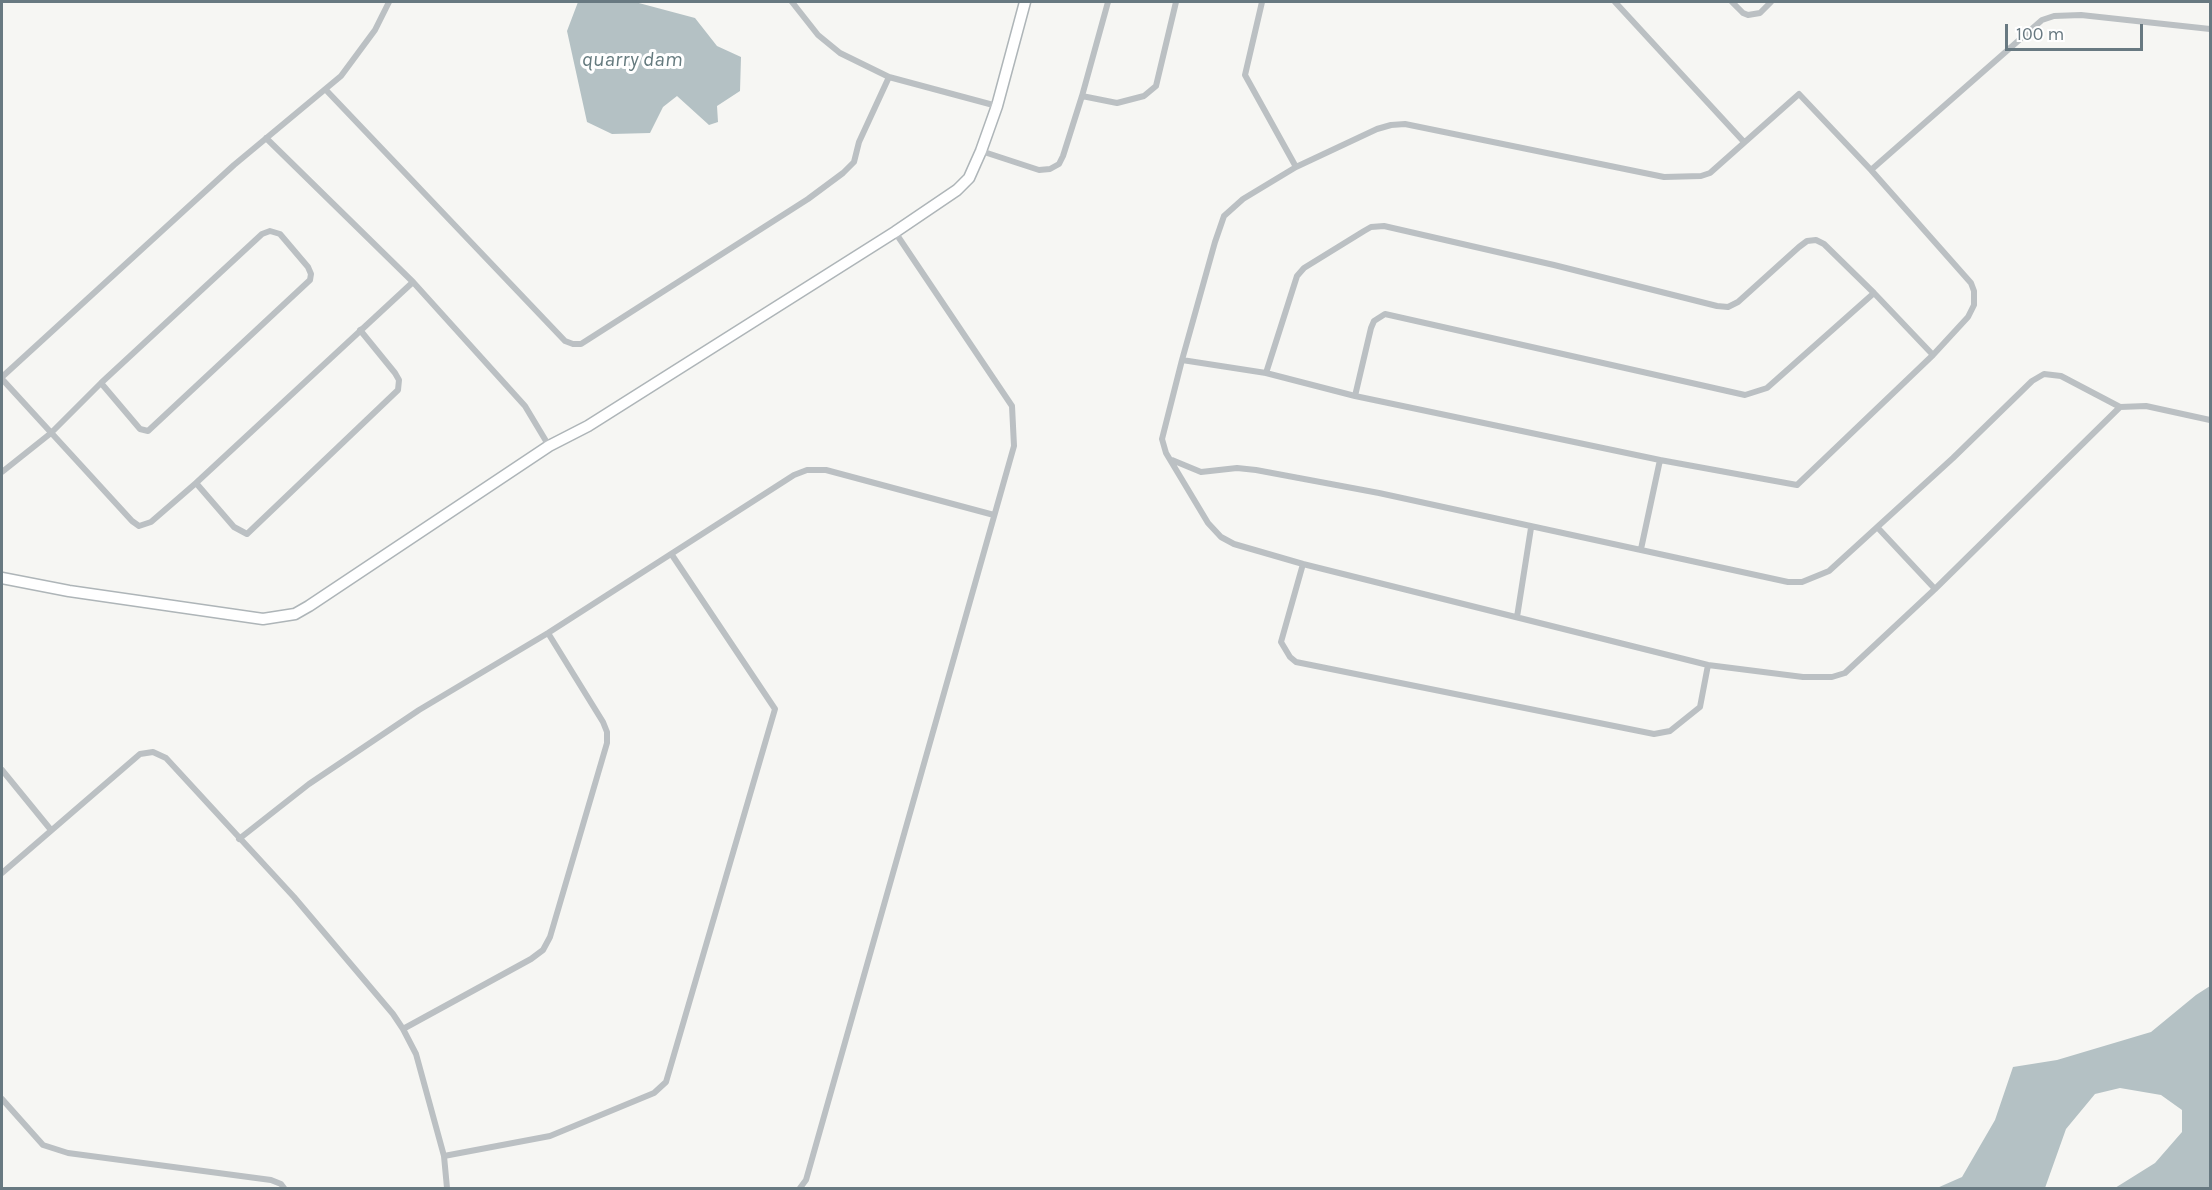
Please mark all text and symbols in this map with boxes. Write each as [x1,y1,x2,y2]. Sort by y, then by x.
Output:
scale bar [2008,12,2146,50]
text: 100 m [2016,23,2064,45]
water label: quarry dam [582,47,682,73]

